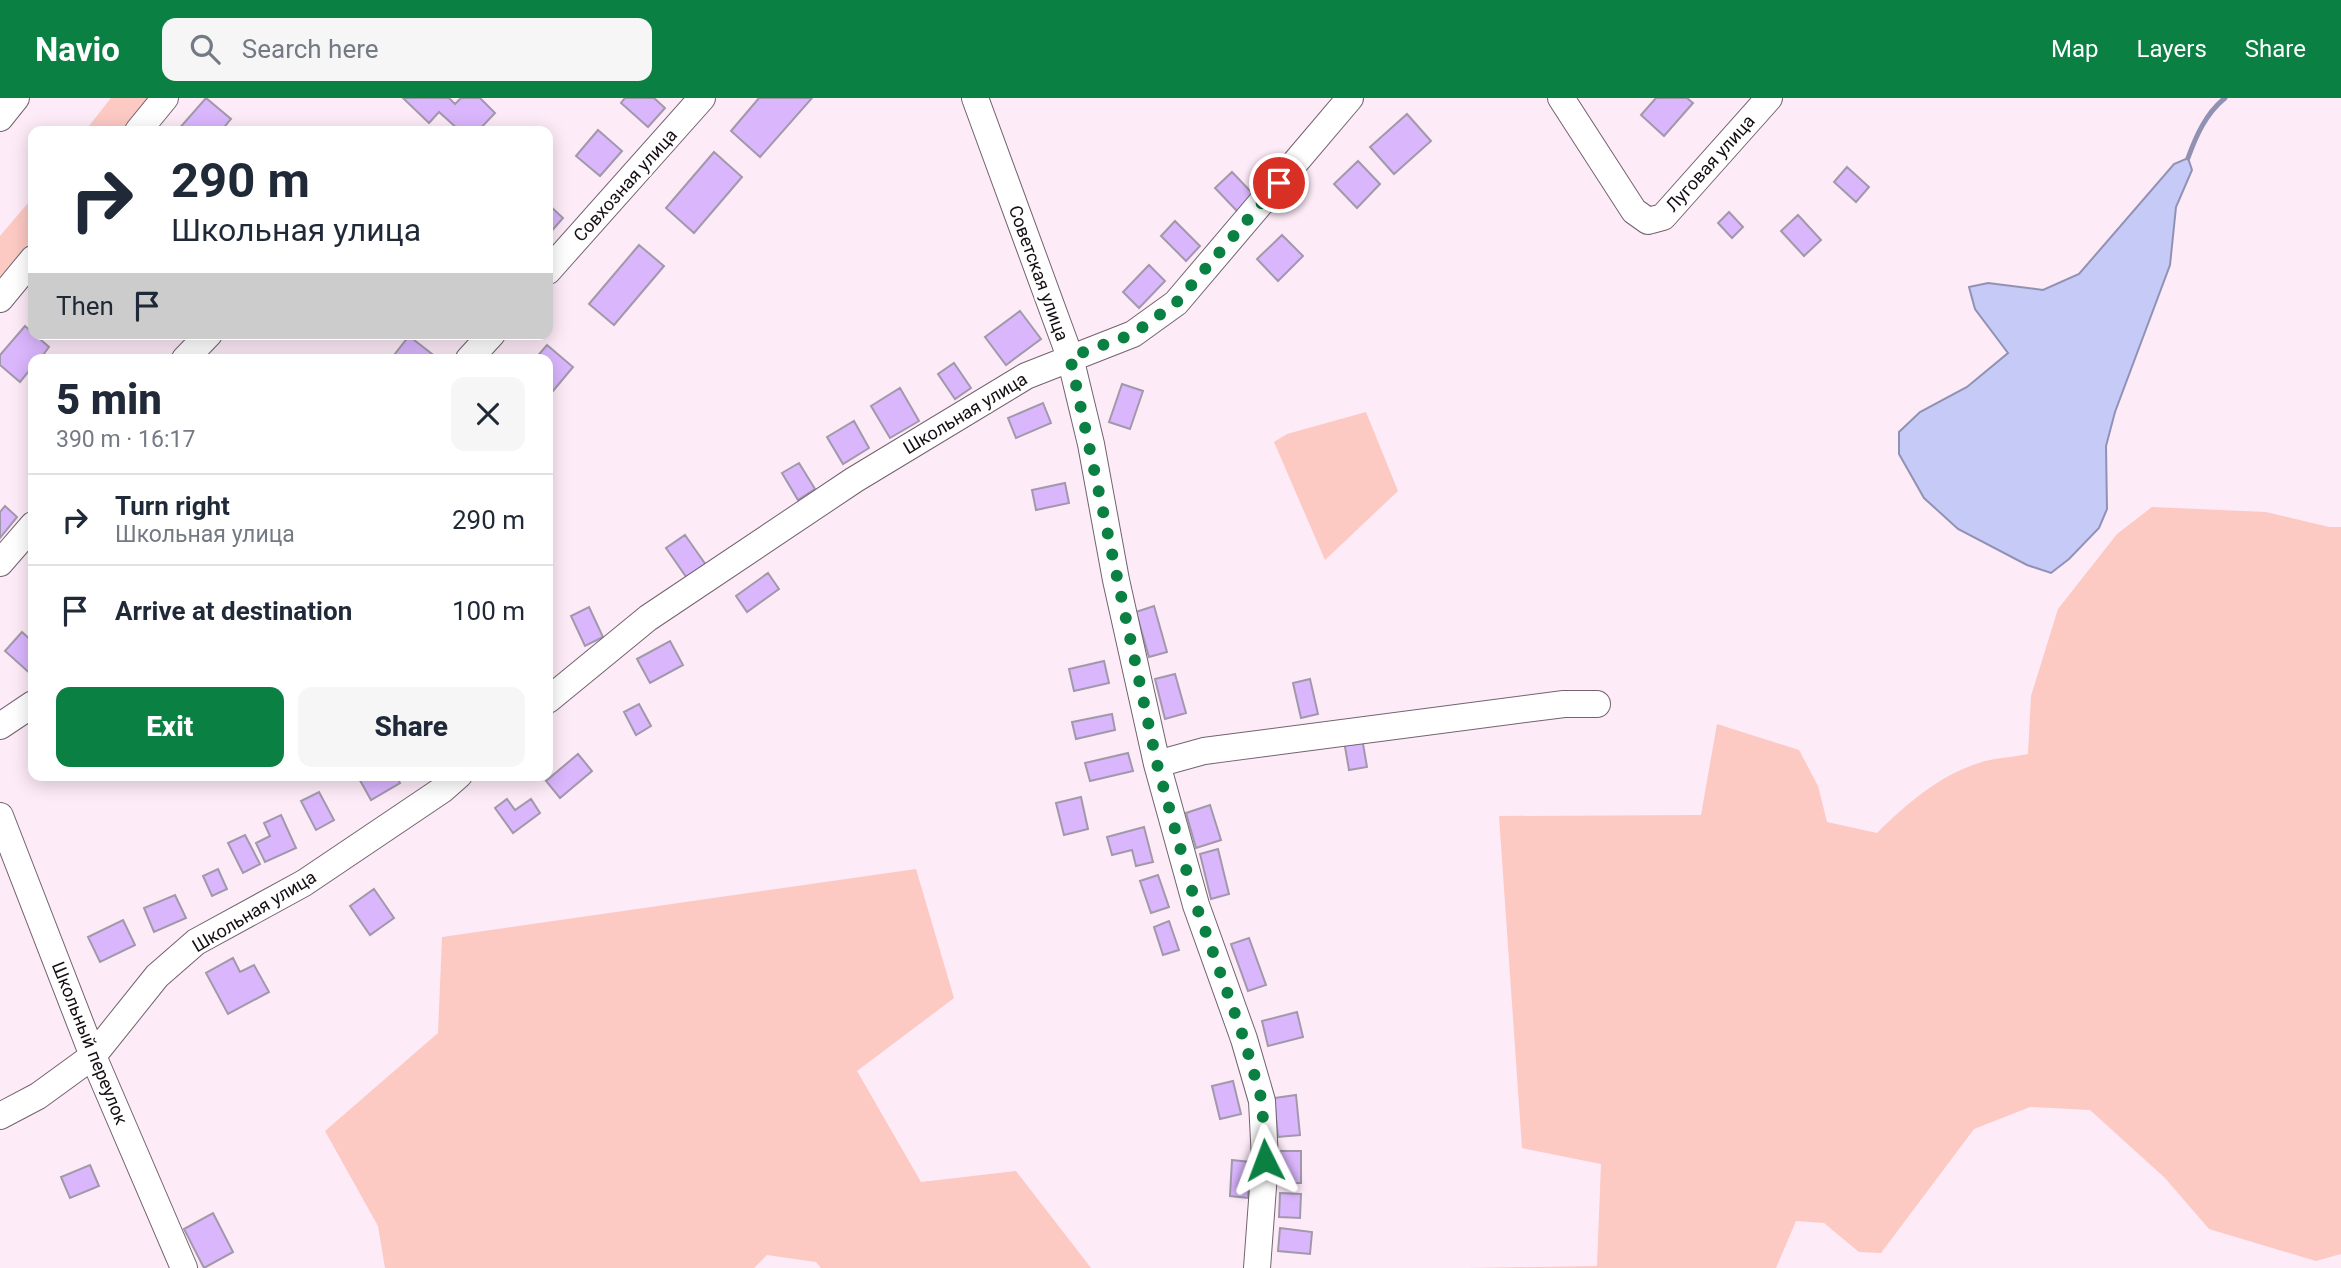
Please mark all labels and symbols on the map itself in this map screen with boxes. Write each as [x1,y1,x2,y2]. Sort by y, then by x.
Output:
street label: Луговая улица [1661,110,1759,216]
street label: Совхозная улица [569,124,681,246]
pin [1249,153,1309,213]
street label: Советская улица [1005,203,1073,343]
street label: Школьная улица [899,368,1031,458]
street label: Школьная улица [188,866,320,956]
street label: Школьный переулок [48,958,132,1128]
position arrow [1228,1123,1302,1197]

